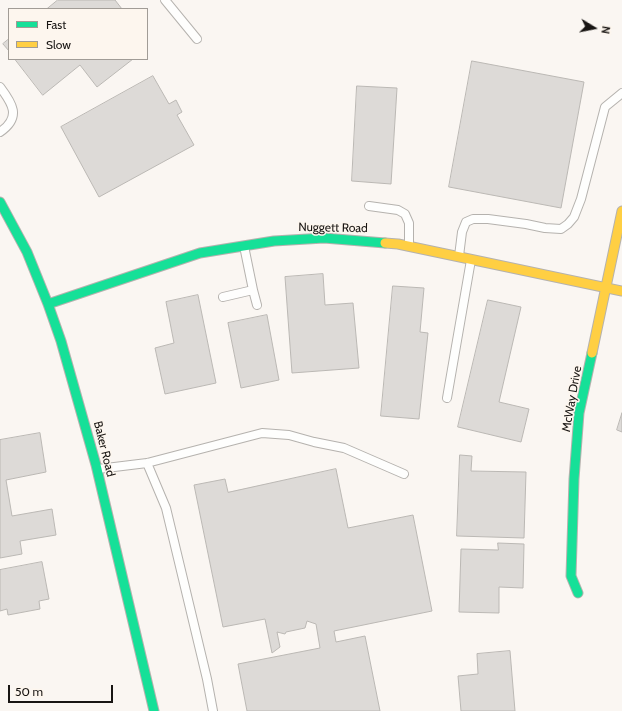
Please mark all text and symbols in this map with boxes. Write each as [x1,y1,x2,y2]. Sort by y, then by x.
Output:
legend [8,8,148,60]
north arrow [574,8,614,48]
text: Fast [46,17,66,32]
text: N [598,25,613,35]
text: Slow [46,37,71,52]
street label: Nuggett Road [298,220,368,236]
street label: McWay Drive [559,365,585,433]
street label: Baker Road [90,420,118,478]
scale bar [10,677,115,703]
text: 50 m [15,684,43,699]

